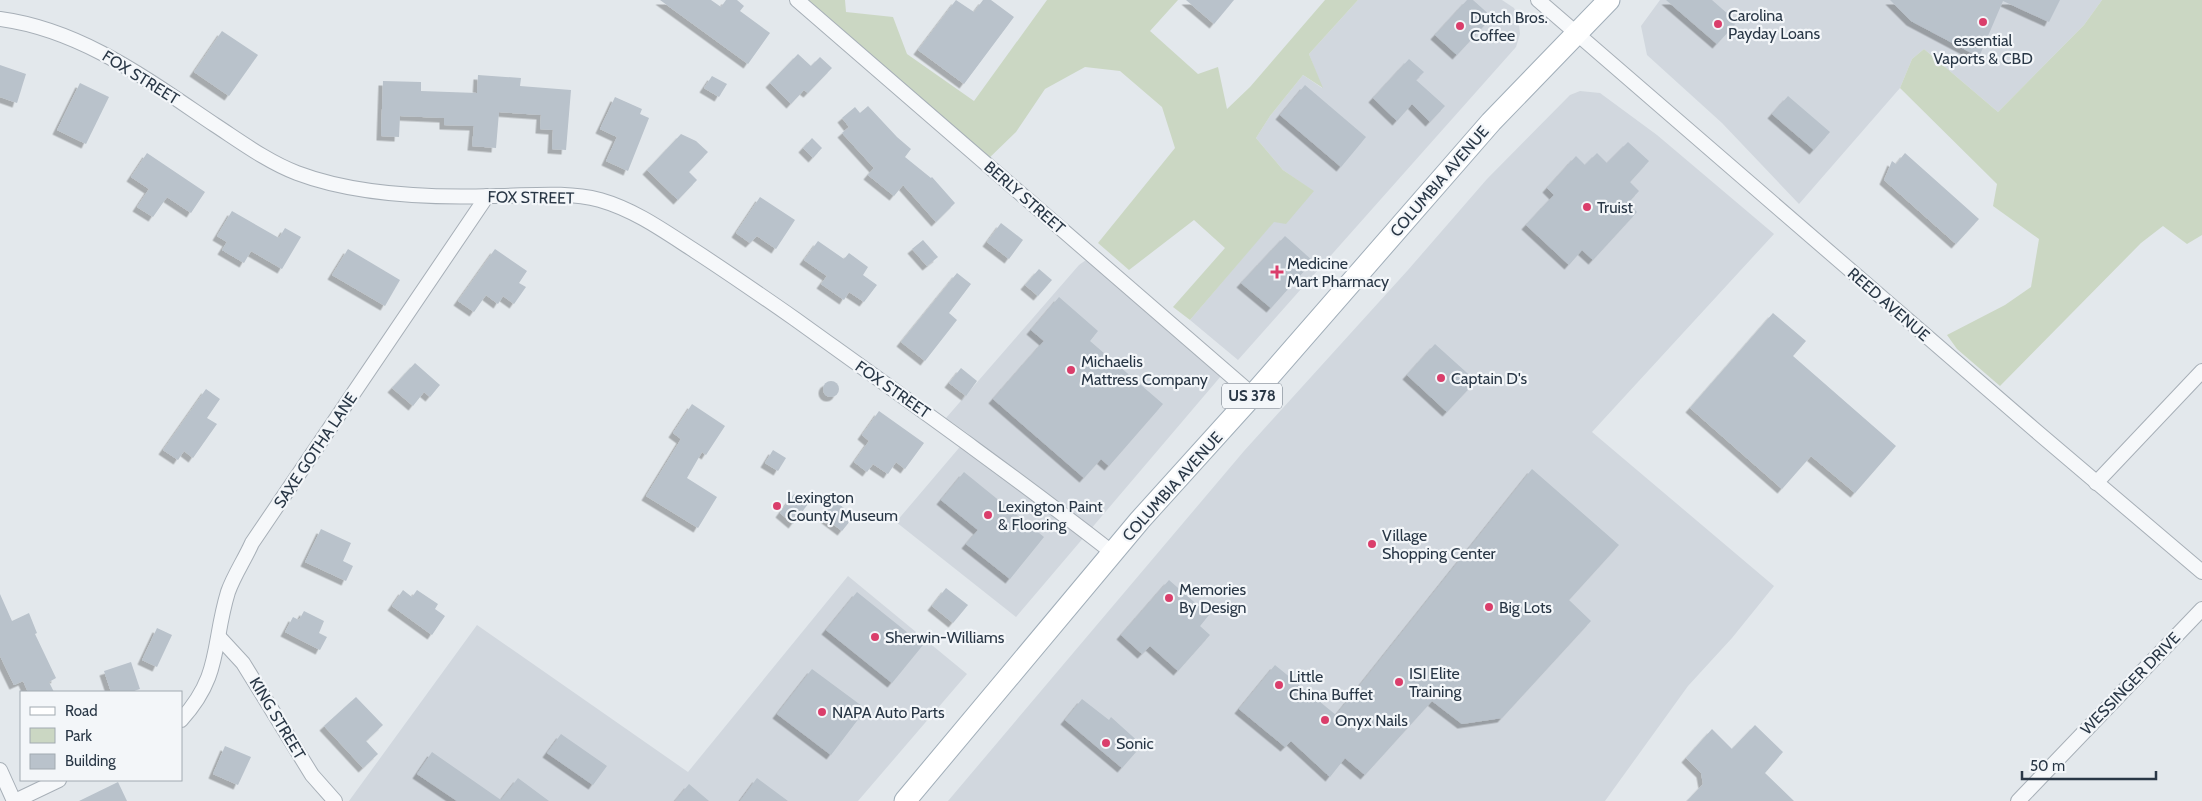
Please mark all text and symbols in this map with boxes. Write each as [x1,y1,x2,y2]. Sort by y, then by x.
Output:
place label: Carolina Payday Loans [1728,6,1820,43]
place label: Dutch Bros. Coffee [1470,8,1548,45]
marker: essential Vaports & CBD [1977,16,1989,28]
marker: Carolina Payday Loans [1712,18,1724,30]
marker: Dutch Bros. Coffee [1454,20,1466,32]
place label: essential Vaports & CBD [1933,31,2033,68]
street label: FOX STREET [99,46,183,109]
street label: COLUMBIA AVENUE [1386,122,1493,241]
street label: BERLY STREET [980,157,1069,238]
street label: FOX STREET [487,187,575,208]
place label: Truist [1597,198,1634,217]
marker: Truist [1581,201,1593,213]
place label: Medicine Mart Pharmacy [1287,254,1389,291]
street label: REED AVENUE [1844,264,1934,345]
marker: Medicine Mart Pharmacy [1271,266,1283,278]
place label: Michaelis Mattress Company [1081,352,1208,389]
street label: FOX STREET [852,357,934,422]
marker: Michaelis Mattress Company [1065,364,1077,376]
place label: Captain D's [1451,369,1528,388]
marker: Captain D's [1435,372,1447,384]
road number: US 378 [1222,384,1282,408]
street label: SAXE GOTHA LANE [270,389,361,512]
street label: COLUMBIA AVENUE [1118,428,1227,545]
place label: Lexington County Museum [787,488,898,525]
place label: Lexington Paint & Flooring [998,497,1103,534]
marker: Lexington County Museum [771,500,783,512]
marker: Lexington Paint & Flooring [982,509,994,521]
place label: Village Shopping Center [1382,526,1497,563]
marker: Village Shopping Center [1366,538,1378,550]
place label: Memories By Design [1179,580,1247,617]
marker: Memories By Design [1163,592,1175,604]
place label: Big Lots [1499,598,1552,617]
marker: Big Lots [1483,601,1495,613]
place label: Sherwin-Williams [885,628,1005,647]
street label: WESSINGER DRIVE [2077,628,2184,738]
marker: Sherwin-Williams [869,631,881,643]
place label: ISI Elite Training [1409,664,1462,701]
place label: Little China Buffet [1289,667,1374,704]
street label: KING STREET [246,674,310,763]
marker: ISI Elite Training [1393,676,1405,688]
marker: Little China Buffet [1273,679,1285,691]
legend [20,691,182,781]
text: Road [65,702,98,720]
place label: NAPA Auto Parts [832,703,945,722]
marker: NAPA Auto Parts [816,706,828,718]
place label: Onyx Nails [1335,711,1408,730]
marker: Onyx Nails [1319,714,1331,726]
text: Park [65,727,92,745]
place label: Sonic [1116,734,1154,753]
marker: Sonic [1100,737,1112,749]
scale bar [2022,748,2156,780]
text: Building [65,752,116,770]
text: 50 m [2030,757,2065,775]

